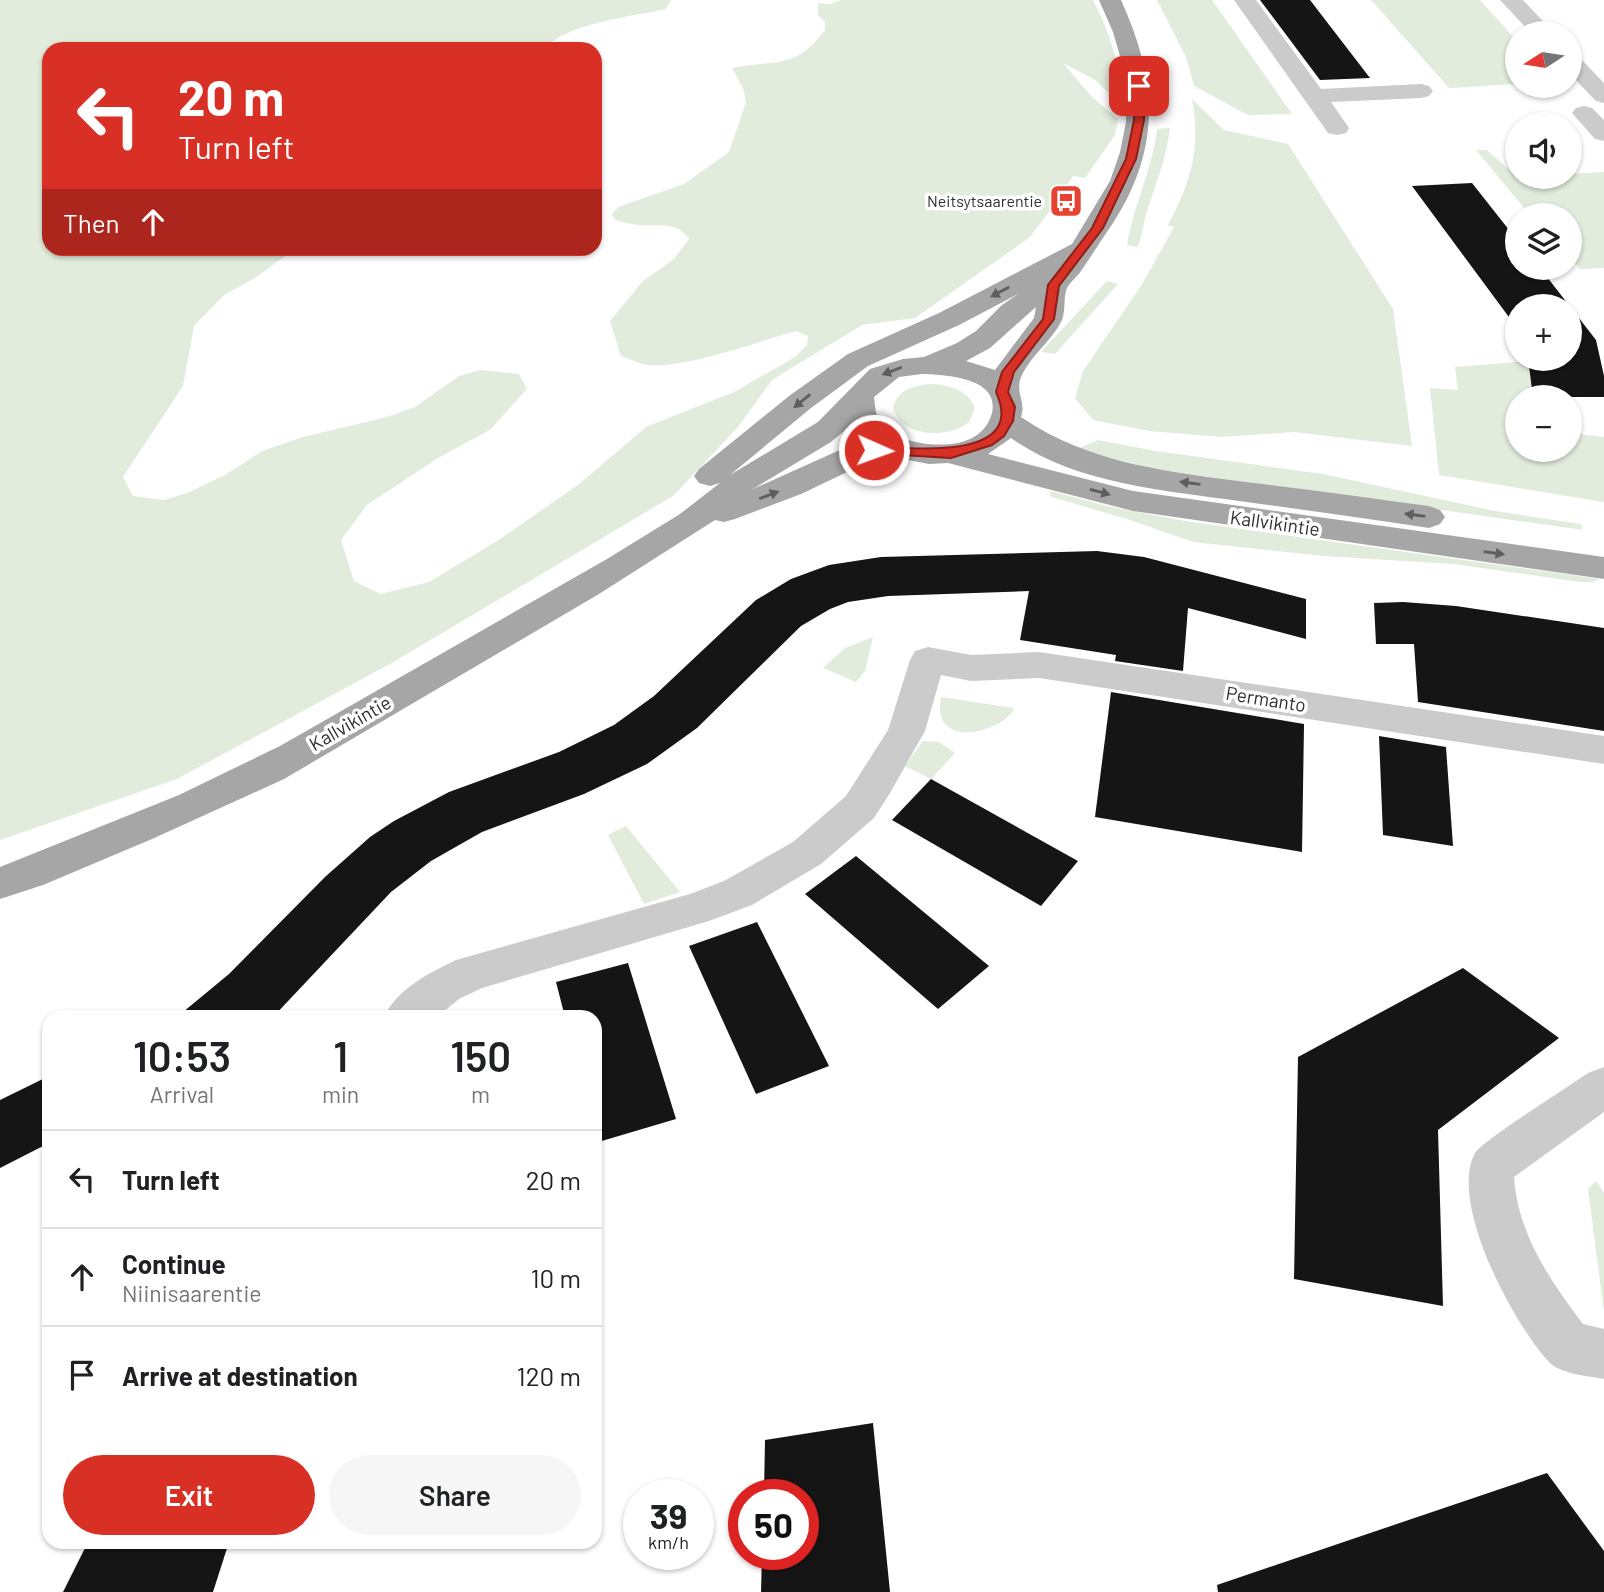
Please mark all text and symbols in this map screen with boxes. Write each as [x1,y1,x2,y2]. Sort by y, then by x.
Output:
north arrow [1505,21,1582,98]
map controls [1505,21,1582,462]
pin [1109,56,1169,116]
text: 20 m [178,67,284,126]
icon: arrive [1120,67,1158,105]
icon: left [63,70,154,161]
button: sound [1505,112,1582,189]
text: Turn left [178,127,295,165]
bus stop icon: Neitsytsaarentie [1047,182,1085,220]
place label: Neitsytsaarentie [927,191,1042,210]
icon: ahead [134,203,172,241]
button: layers [1505,203,1582,280]
text: Then [63,207,120,238]
one-way arrow [990,285,1010,297]
button: + [1505,294,1582,371]
one-way arrow [881,365,902,376]
button: − [1505,385,1582,462]
one-way arrow [793,393,811,408]
position arrow [837,413,911,487]
one-way arrow [1179,478,1201,489]
one-way arrow [1089,487,1111,498]
one-way arrow [759,489,780,500]
street label: Kallvikintie [1229,505,1321,540]
one-way arrow [1404,509,1426,520]
one-way arrow [1483,547,1505,558]
street label: Permanto [1224,681,1308,716]
street label: Kallvikintie [305,690,395,755]
text: 10:53 [133,1030,231,1080]
text: 1 [333,1030,348,1080]
text: 150 [450,1030,511,1080]
text: Arrival [150,1080,214,1108]
text: min [322,1080,359,1108]
text: m [471,1080,490,1108]
icon: left [63,1160,101,1198]
text: Turn left [122,1164,220,1195]
text: 20 m [526,1164,581,1195]
text: Continue [122,1248,226,1279]
icon: ahead [63,1258,101,1296]
text: 10 m [531,1262,581,1293]
text: Niinisaarentie [122,1279,262,1307]
icon: arrive [63,1356,101,1394]
text: Arrive at destination [122,1360,358,1391]
text: 120 m [517,1360,581,1391]
button: Exit [63,1455,315,1535]
button: Share [329,1455,581,1535]
speed limit sign: 50 [728,1479,819,1570]
text: 39 [650,1494,687,1536]
text: km/h [648,1531,689,1553]

